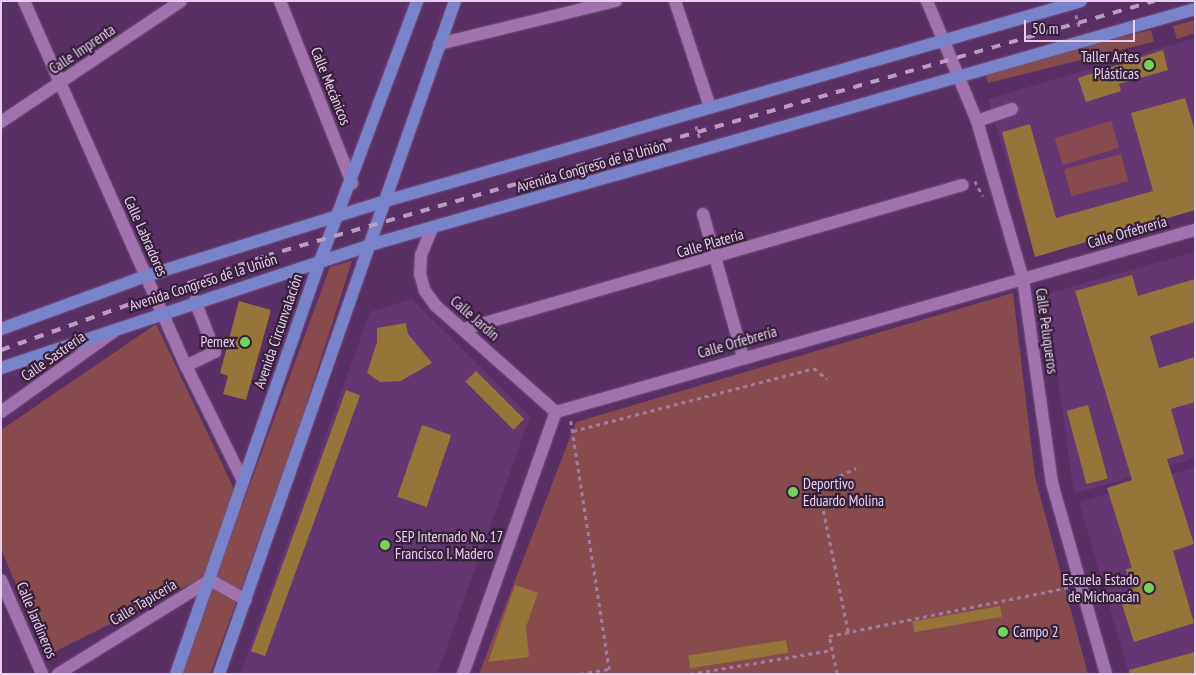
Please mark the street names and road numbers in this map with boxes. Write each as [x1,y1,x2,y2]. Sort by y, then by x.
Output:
street label: Calle Imprenta [46,20,118,78]
street label: Calle Mecánicos [307,44,355,128]
street label: Avenida Congreso de la Unión [514,136,668,196]
street label: Calle Labradores [120,193,172,279]
street label: Calle Orfebrería [1085,212,1169,252]
street label: Calle Platería [674,225,746,261]
street label: Avenida Congreso de la Unión [127,250,279,314]
street label: Avenida Circunvalación [250,271,306,391]
street label: Calle Peluqueros [1032,287,1062,375]
street label: Calle Jardin [447,292,503,344]
street label: Calle Orfebrería [695,322,779,362]
street label: Calle Sastrería [17,327,89,385]
street label: Calle Tapicería [106,575,180,629]
street label: Calle Jardineros [13,579,61,661]

